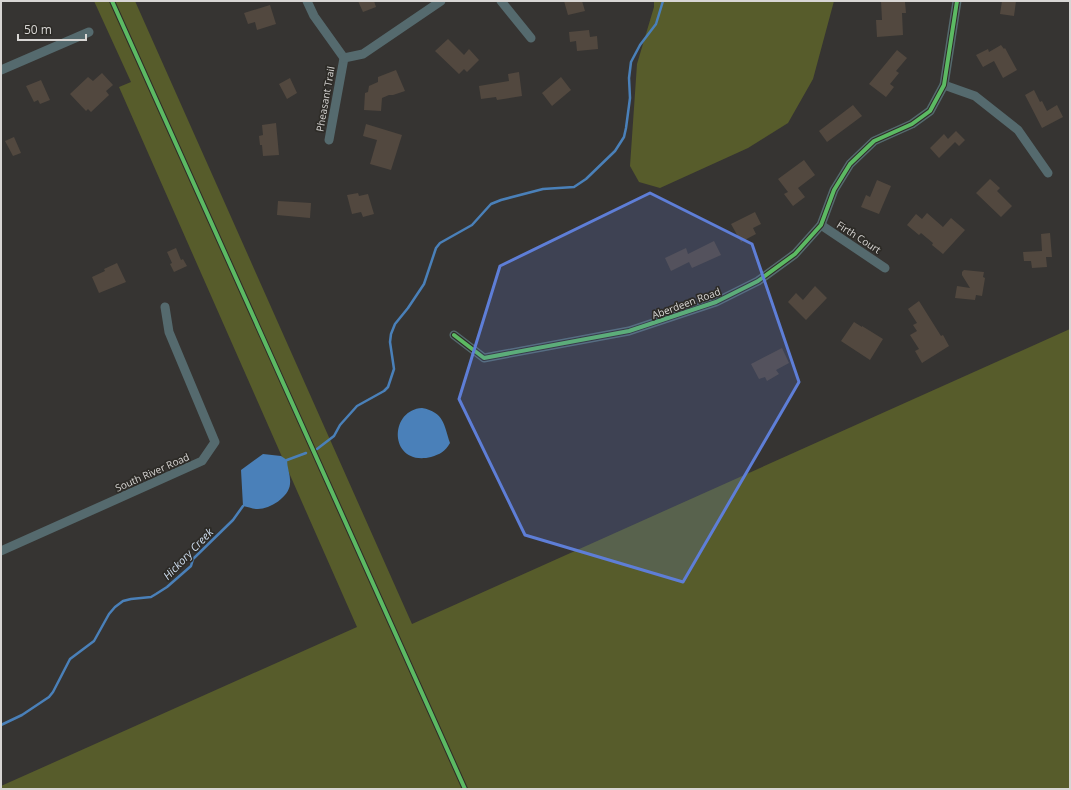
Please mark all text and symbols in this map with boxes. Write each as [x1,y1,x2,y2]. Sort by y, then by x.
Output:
scale bar [18,16,86,42]
text: 50 m [24,21,52,38]
street label: Pheasant Trail [312,65,338,133]
street label: Firth Court [834,217,884,257]
street label: Aberdeen Road [650,284,722,322]
street label: South River Road [113,449,191,495]
water label: Hickory Creek [159,524,216,583]

